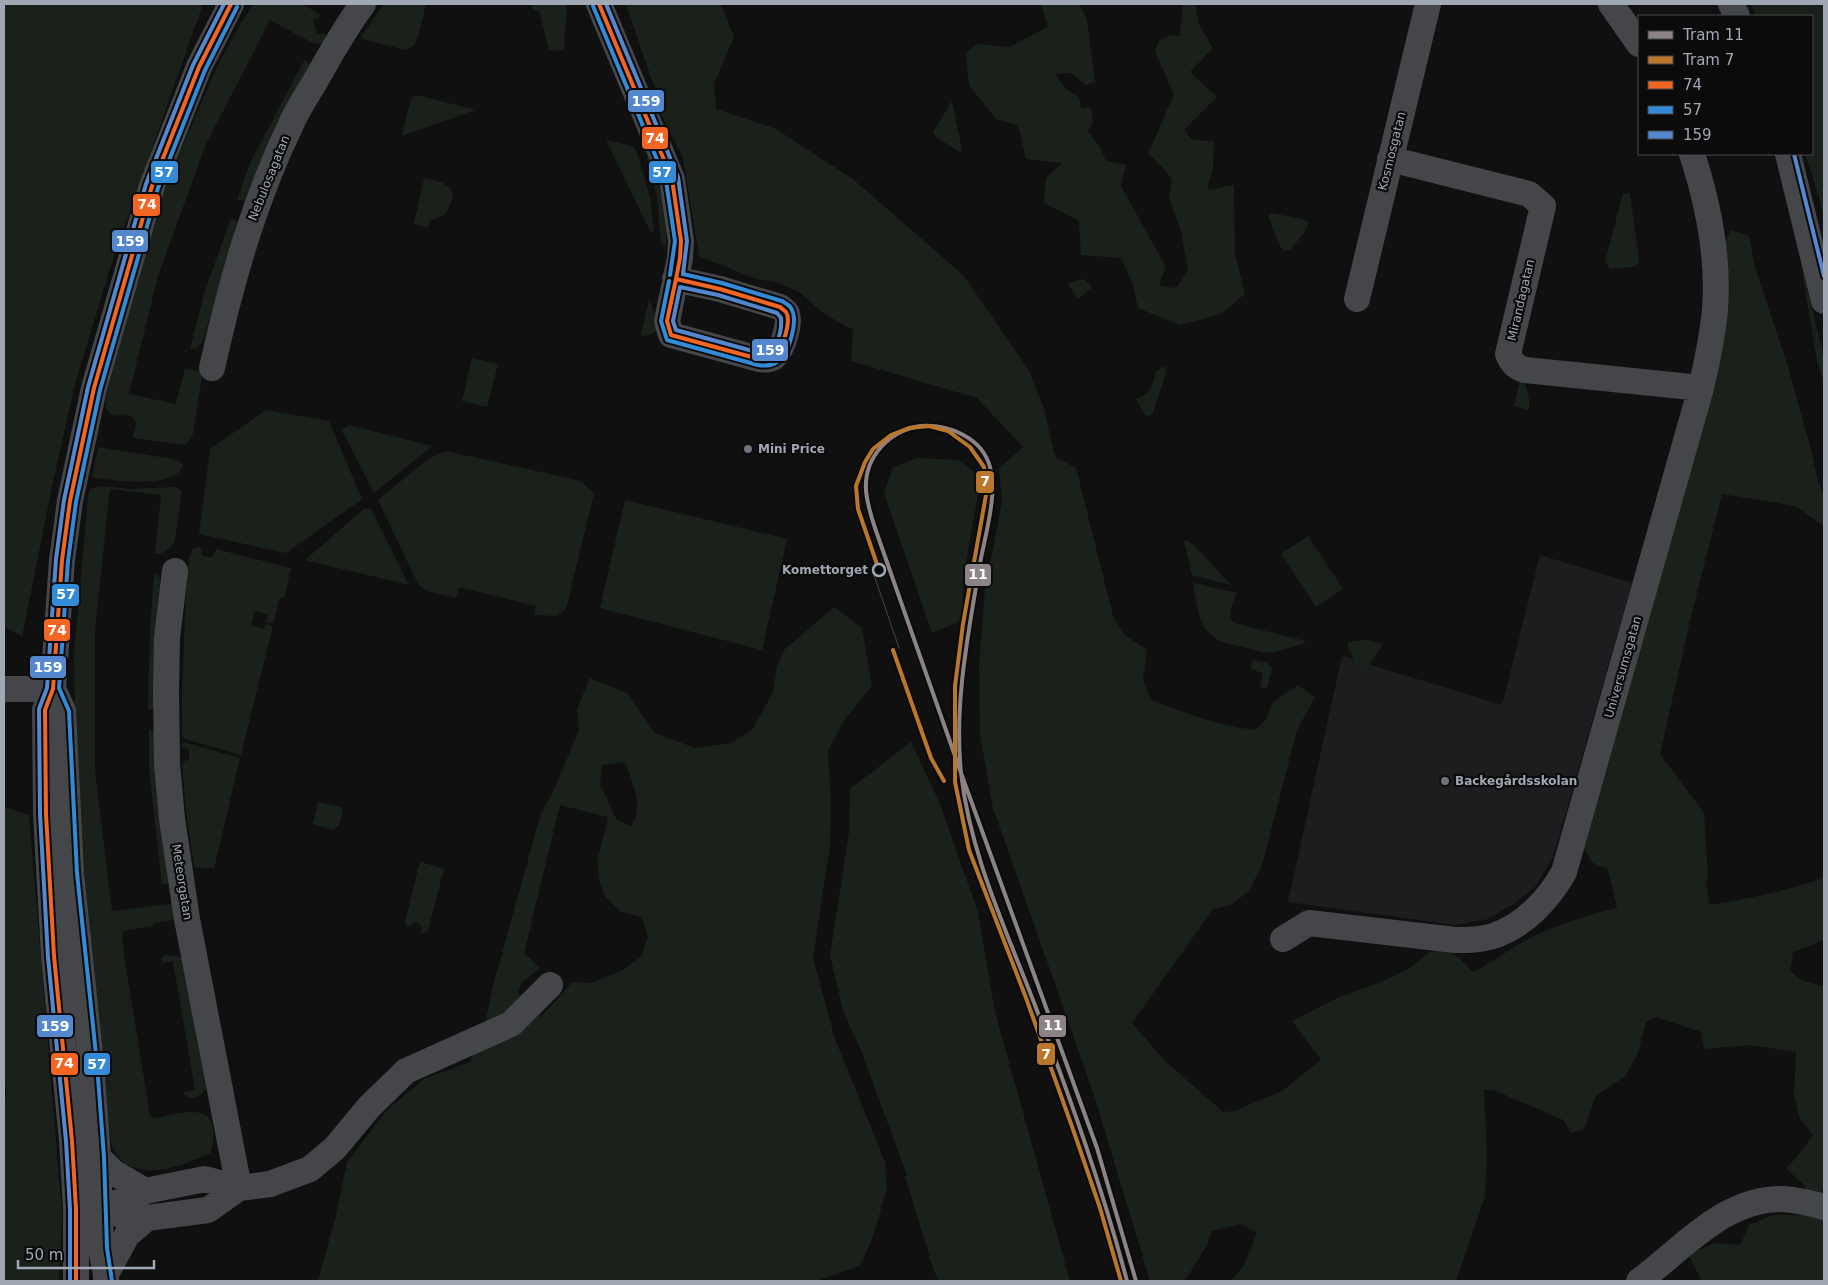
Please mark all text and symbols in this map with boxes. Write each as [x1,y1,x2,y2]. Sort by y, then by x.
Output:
legend [1638,15,1813,155]
text: Tram 11 [1682,26,1744,44]
text: Tram 7 [1682,51,1734,69]
text: 74 [1683,76,1702,94]
line badge: 159 [627,89,665,113]
text: 159 [631,93,661,109]
text: 57 [1683,101,1702,119]
street label: Kosmosgatan [1375,110,1409,192]
line badge: 74 [641,126,669,150]
text: 159 [1683,126,1712,144]
text: 74 [645,130,665,146]
street label: Nebulosagatan [246,133,292,223]
line badge: 57 [150,160,179,184]
line badge: 57 [648,160,677,184]
text: 57 [154,164,174,180]
text: 57 [652,164,672,180]
line badge: 74 [132,193,161,217]
text: 74 [137,196,157,212]
line badge: 159 [111,229,149,253]
text: 159 [115,233,145,249]
street label: Mirandagatan [1505,258,1537,342]
line badge: 159 [751,338,789,362]
text: 159 [755,342,785,358]
place label: Mini Price [758,442,825,456]
marker: Mini Price [742,443,754,455]
line badge: 7 [975,470,995,494]
text: 7 [980,473,990,489]
place label: Komettorget [782,563,868,577]
marker: Komettorget [872,563,886,577]
line badge: 11 [964,563,992,587]
text: 11 [968,566,988,582]
line badge: 57 [51,583,80,607]
text: 57 [56,586,76,602]
street label: Universumsgatan [1602,614,1644,720]
line badge: 74 [43,618,71,642]
text: 74 [47,622,67,638]
line badge: 159 [29,655,67,679]
text: 159 [33,659,63,675]
place label: Backegårdsskolan [1455,774,1577,788]
marker: Backegårdsskolan [1439,775,1451,787]
street label: Meteorgatan [169,843,195,921]
line badge: 159 [36,1014,74,1038]
line badge: 11 [1038,1014,1067,1038]
text: 11 [1043,1017,1063,1033]
text: 159 [40,1018,70,1034]
line badge: 7 [1036,1042,1056,1066]
text: 7 [1041,1046,1051,1062]
line badge: 74 [50,1052,79,1076]
line badge: 57 [83,1052,111,1076]
text: 74 [54,1055,74,1071]
text: 57 [87,1056,107,1072]
scale bar [18,1238,154,1270]
text: 50 m [25,1246,63,1264]

